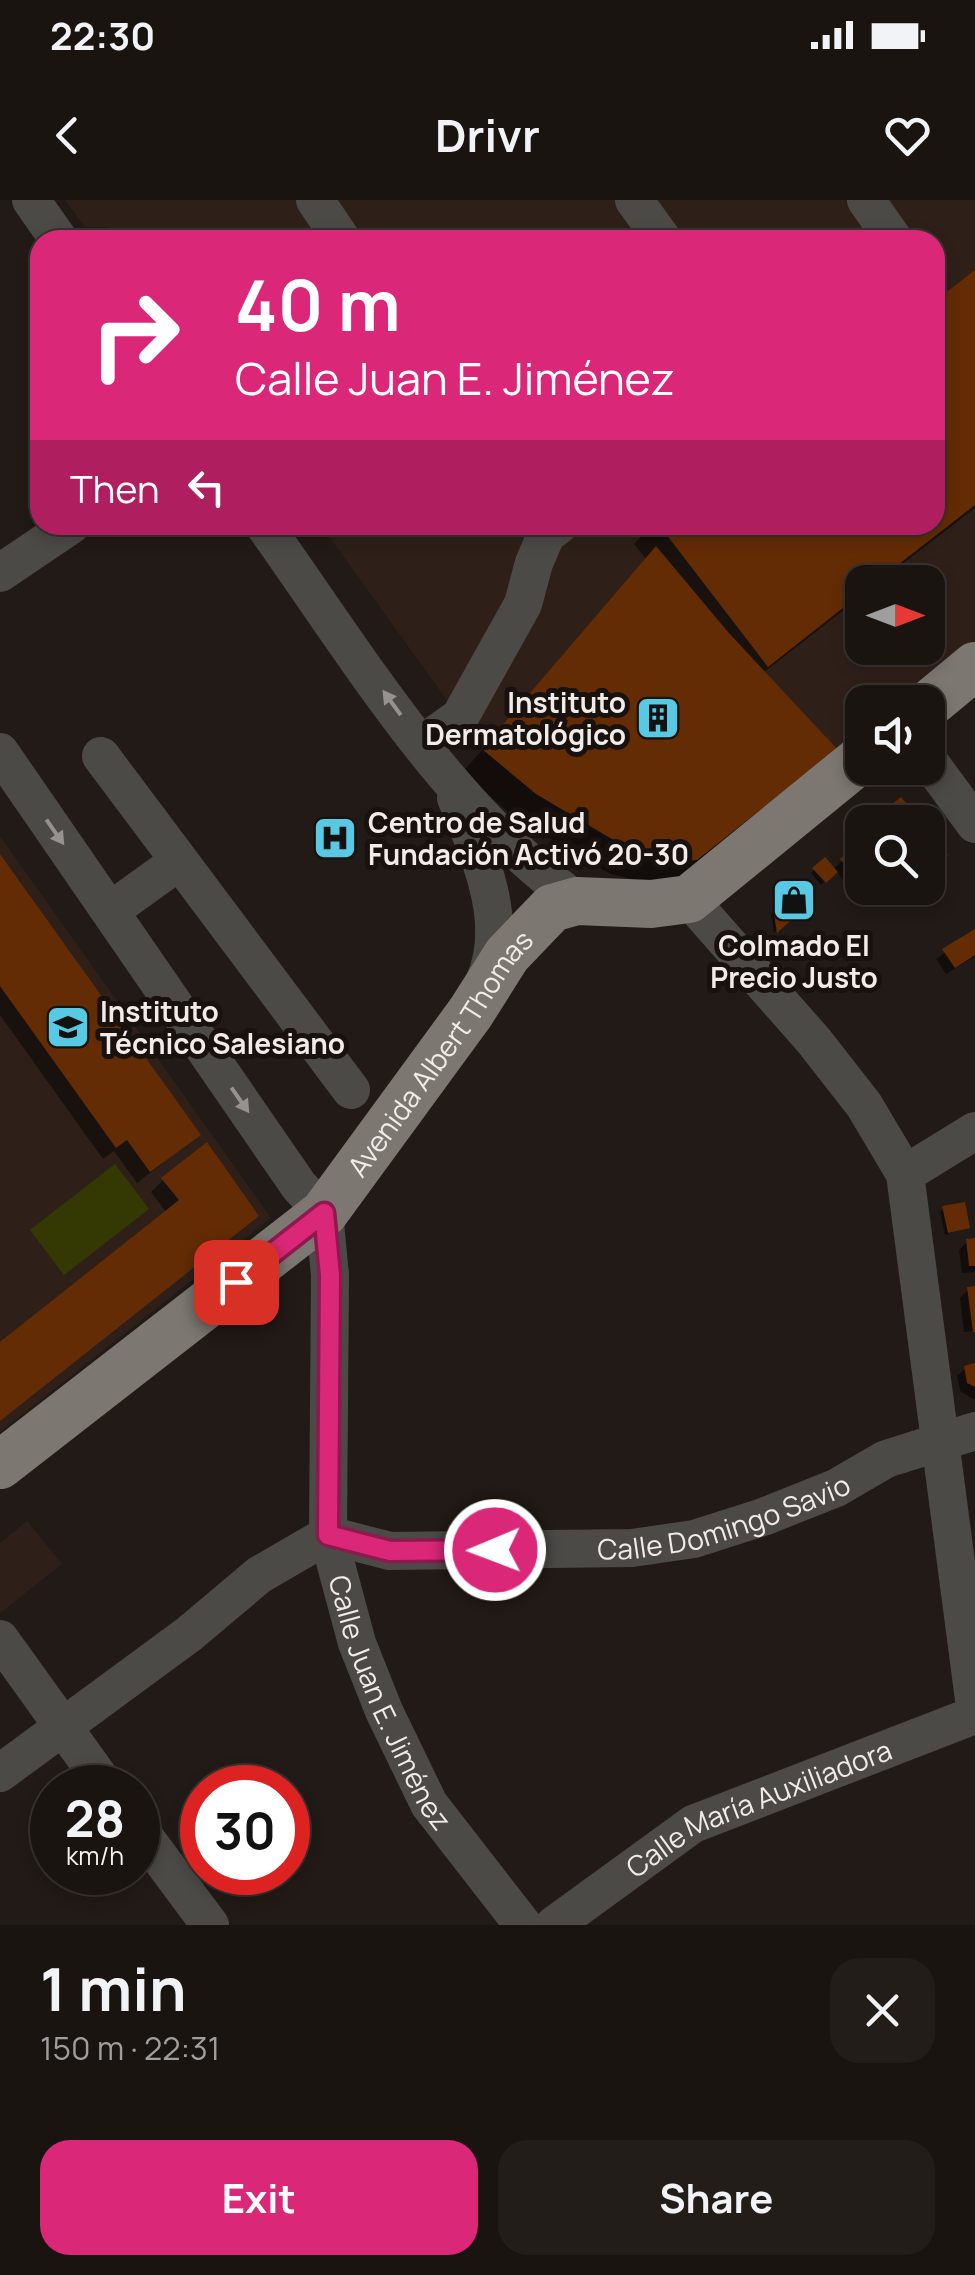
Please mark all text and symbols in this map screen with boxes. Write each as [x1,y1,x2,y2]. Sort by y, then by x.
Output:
text: 22:30 [50,9,155,61]
text: Drivr [435,104,540,166]
icon: back [40,108,95,163]
icon: heart [880,108,935,163]
text: 40 m [235,256,401,352]
icon: right [70,270,200,400]
text: Calle Juan E. Jiménez [235,347,675,409]
icon: left [179,460,234,515]
text: Then [70,462,159,514]
north arrow [845,565,945,665]
map controls [845,565,945,905]
place label: Instituto Dermatológico [425,683,626,753]
button: sound [845,685,945,785]
one-way arrow [383,690,402,716]
building icon: Instituto Dermatológico [635,695,681,741]
place label: Centro de Salud Fundación Activó 20-30 [368,803,689,873]
button: search [845,805,945,905]
hospital icon: Centro de Salud Fundación Activó 20-30 [312,815,358,861]
one-way arrow [45,818,64,845]
shop icon: Colmado El Precio Justo [771,877,817,923]
street label: Avenida Albert Thomas [338,921,541,1184]
place label: Colmado El Precio Justo [710,926,878,996]
place label: Instituto Técnico Salesiano [100,992,345,1062]
school or university icon: Instituto Técnico Salesiano [45,1004,91,1050]
one-way arrow [230,1086,248,1113]
pin [194,1240,279,1325]
icon: arrive [209,1255,264,1310]
street label: Calle Domingo Savio [597,1465,857,1567]
position arrow [443,1498,547,1602]
street label: Calle Juan E. Jiménez [321,1571,461,1837]
street label: Calle María Auxiliadora [618,1730,897,1886]
speed limit sign: 30 [180,1765,310,1895]
text: 28 [65,1784,125,1852]
text: km/h [66,1838,124,1873]
text: 1 min [40,1947,187,2029]
button: close [830,1958,935,2063]
text: 150 m · 22:31 [40,2026,220,2070]
button: Exit [40,2140,478,2255]
button: Share [498,2140,935,2255]

